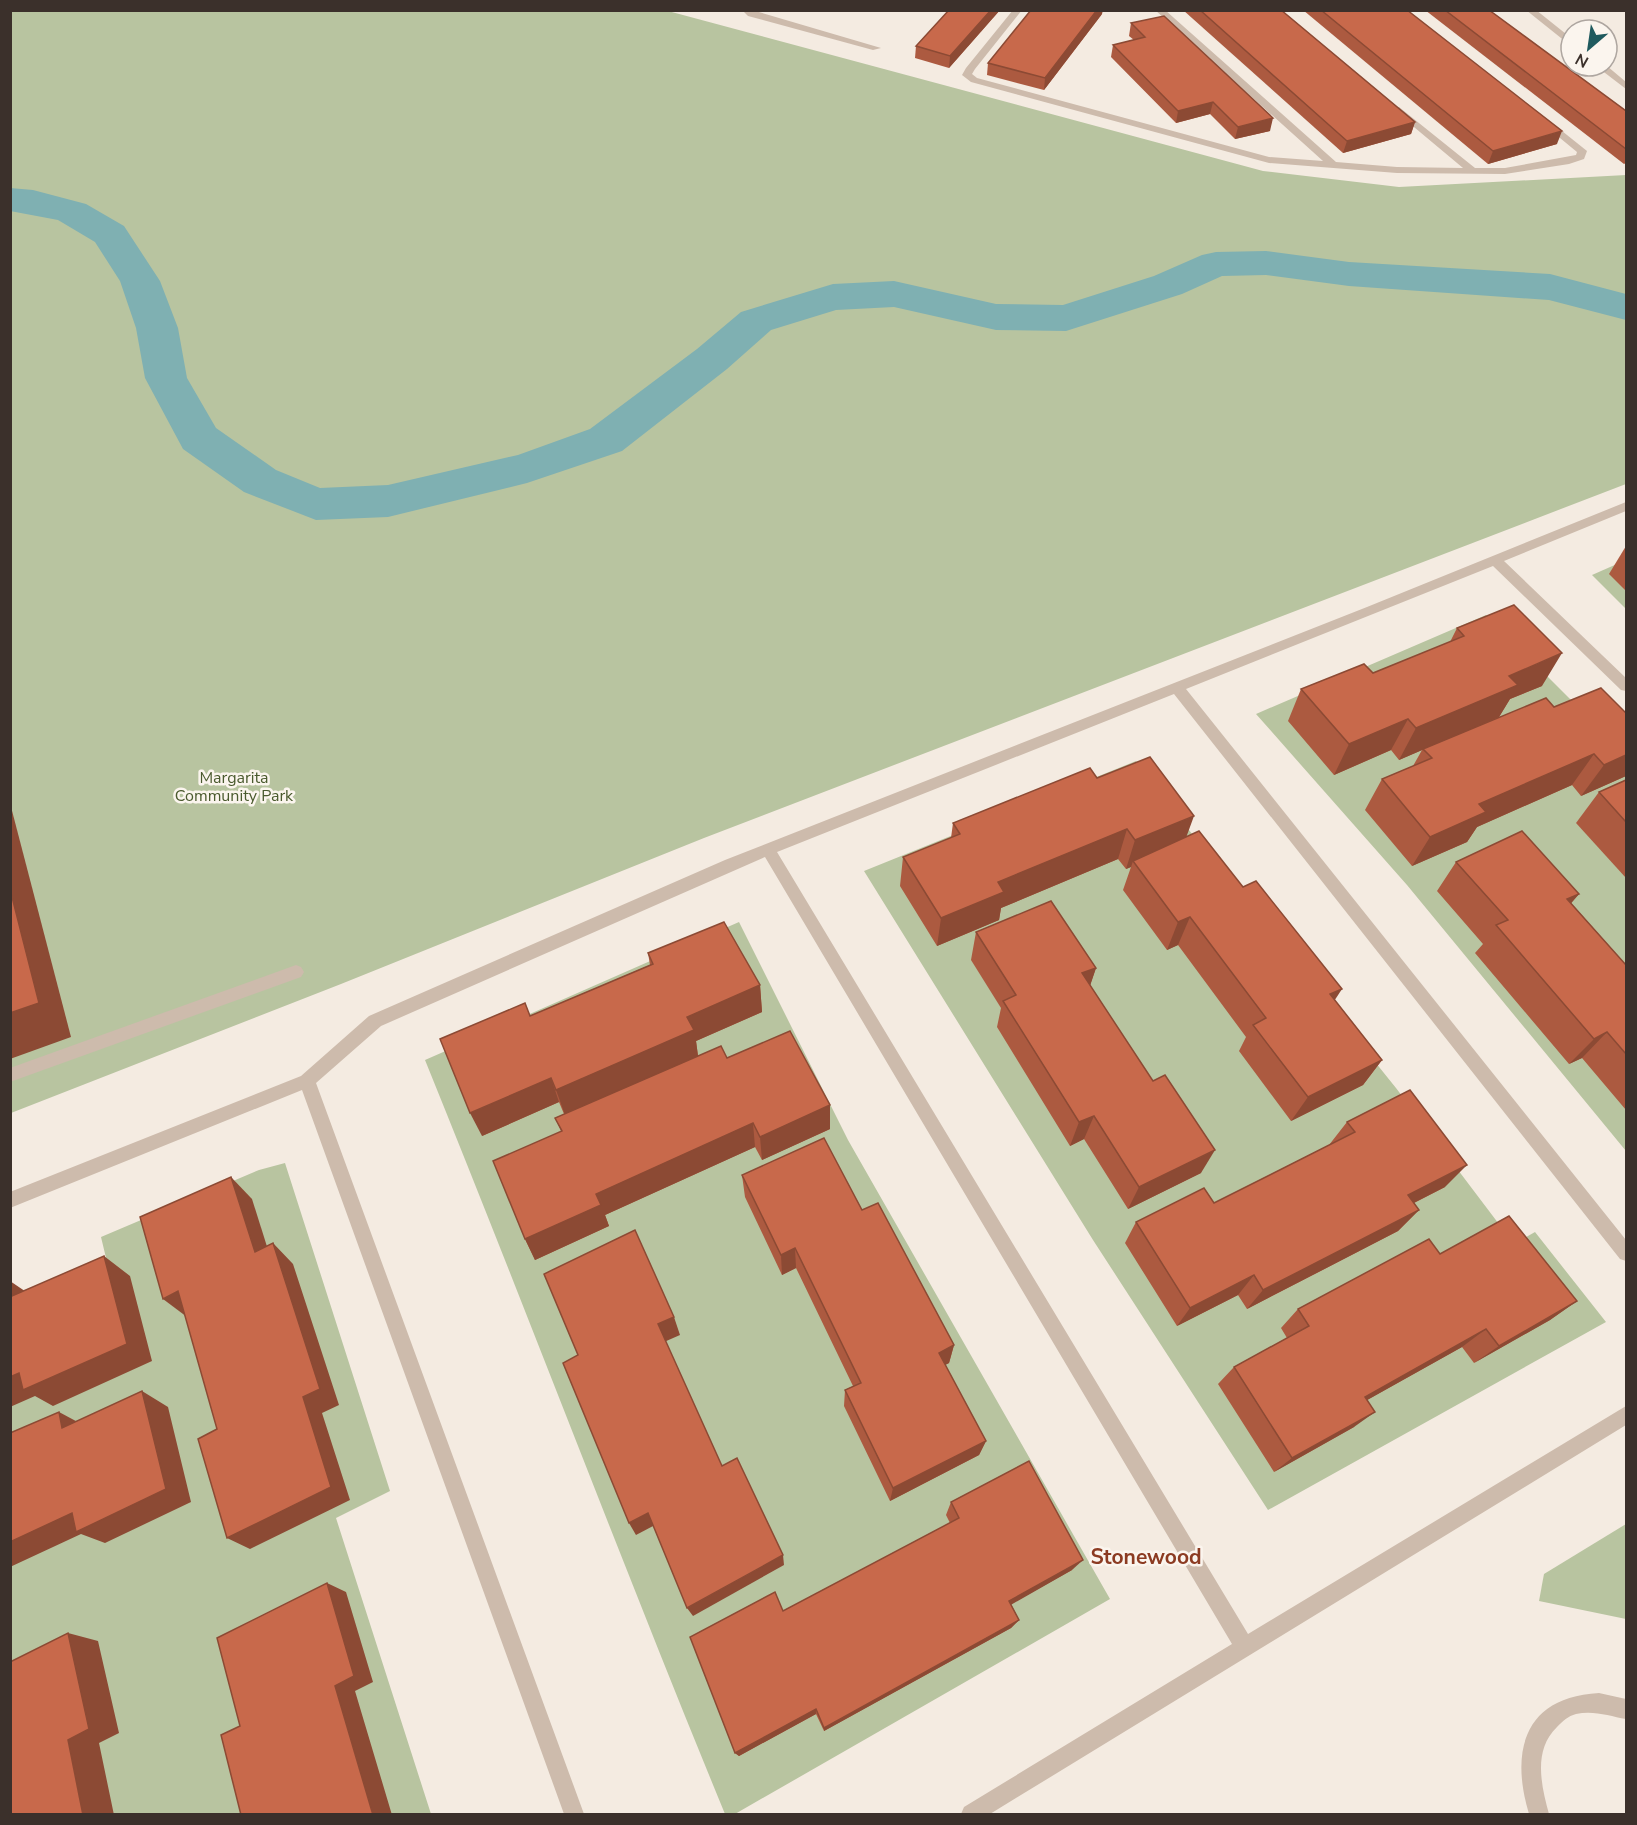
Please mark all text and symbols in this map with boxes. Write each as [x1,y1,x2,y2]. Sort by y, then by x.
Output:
north arrow [1559,18,1619,78]
text: N [1572,48,1593,73]
park label: Margarita Community Park [175,767,294,807]
district label: Stonewood [1090,1543,1202,1571]

